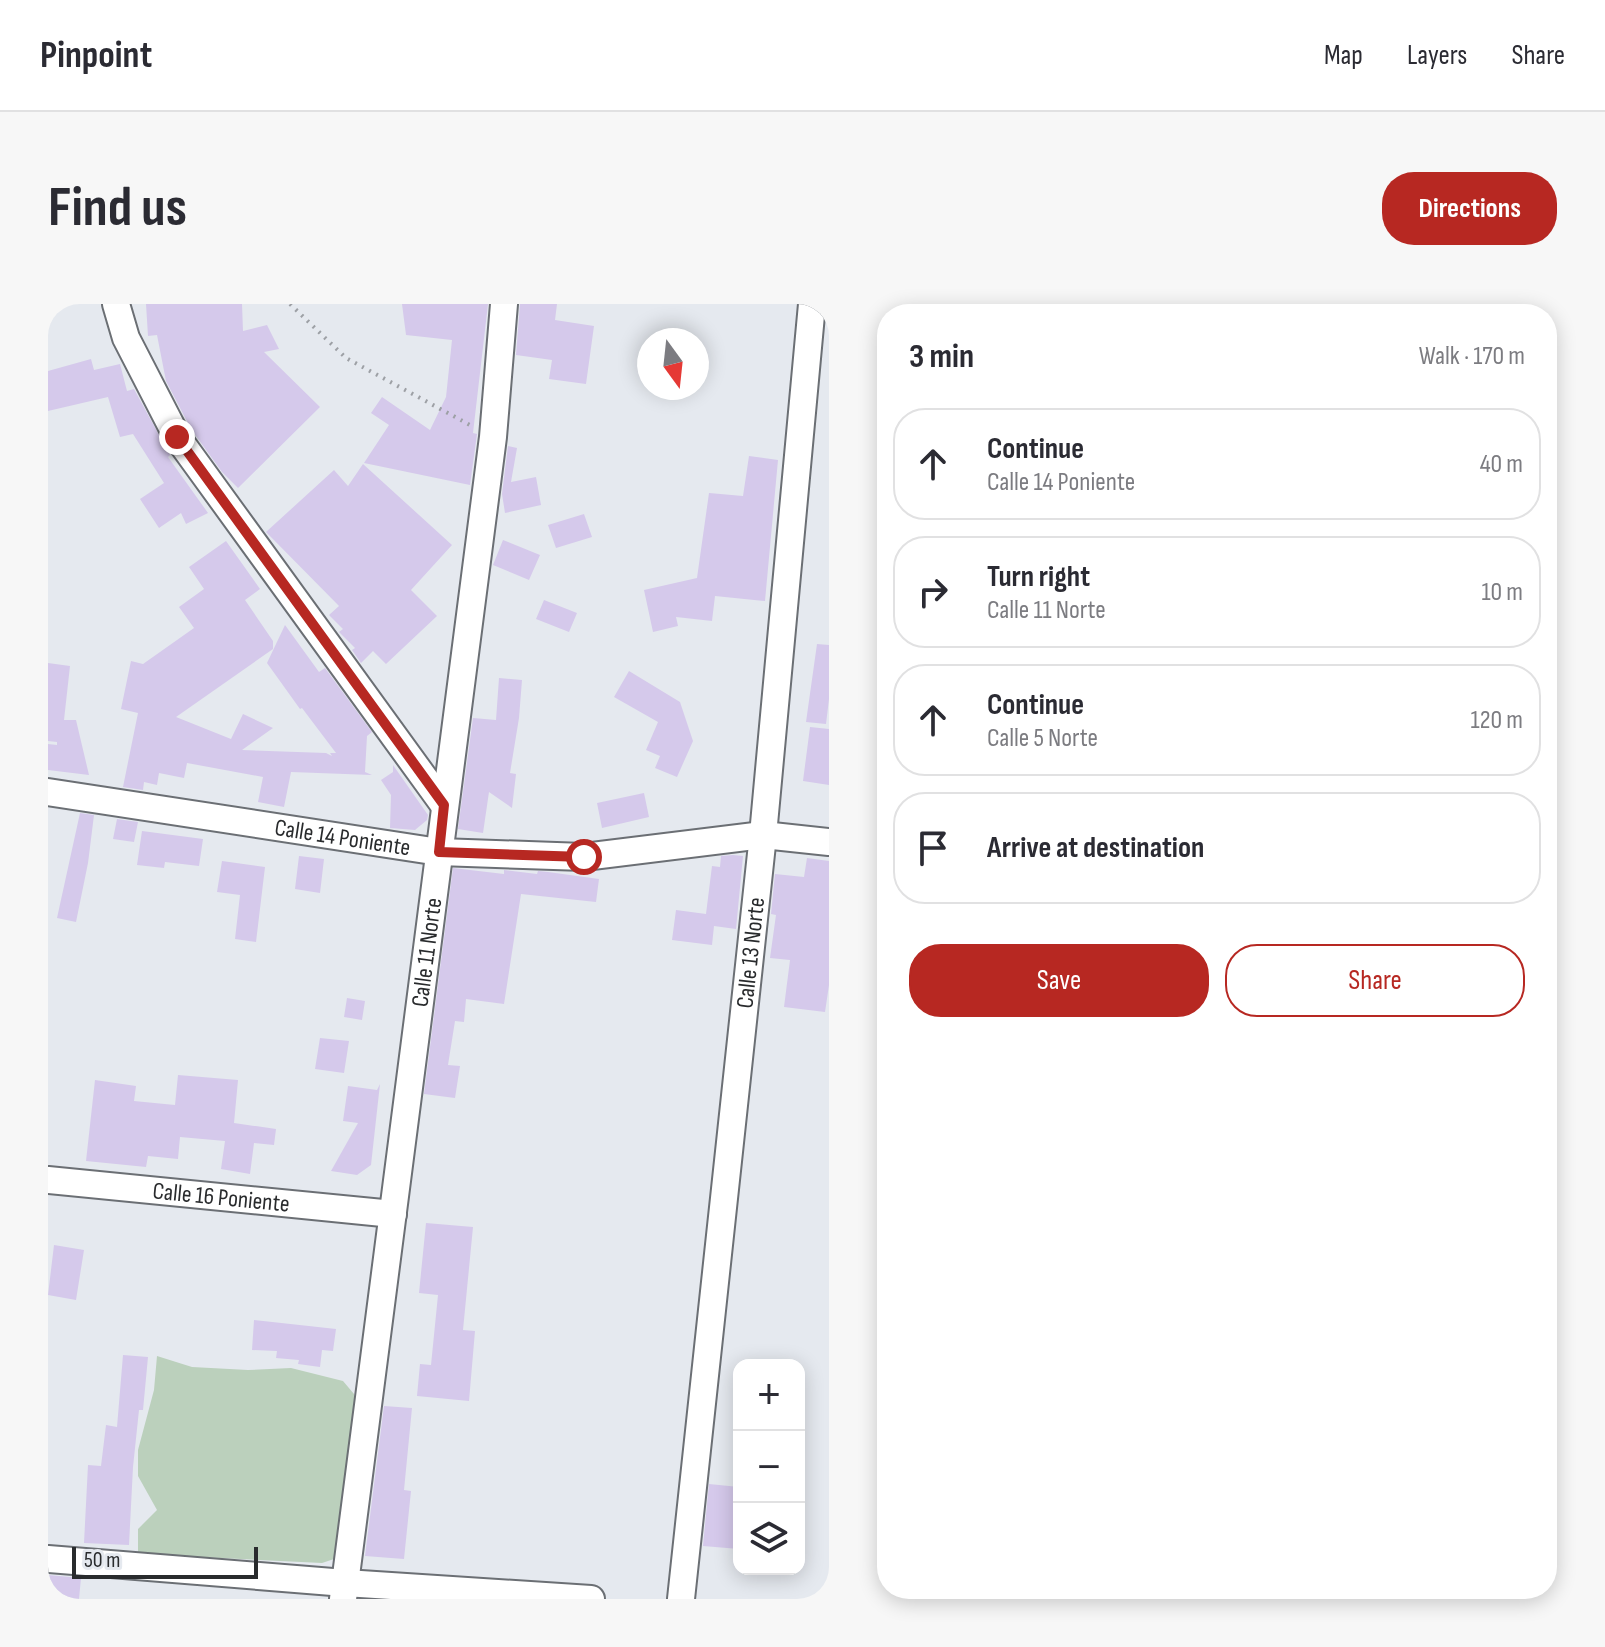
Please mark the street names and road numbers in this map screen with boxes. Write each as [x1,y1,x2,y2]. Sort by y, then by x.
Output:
street label: Calle 14 Poniente [273,812,412,862]
street label: Calle 11 Norte [405,896,448,1009]
street label: Calle 13 Norte [730,896,771,1010]
street label: Calle 16 Poniente [151,1176,291,1218]

